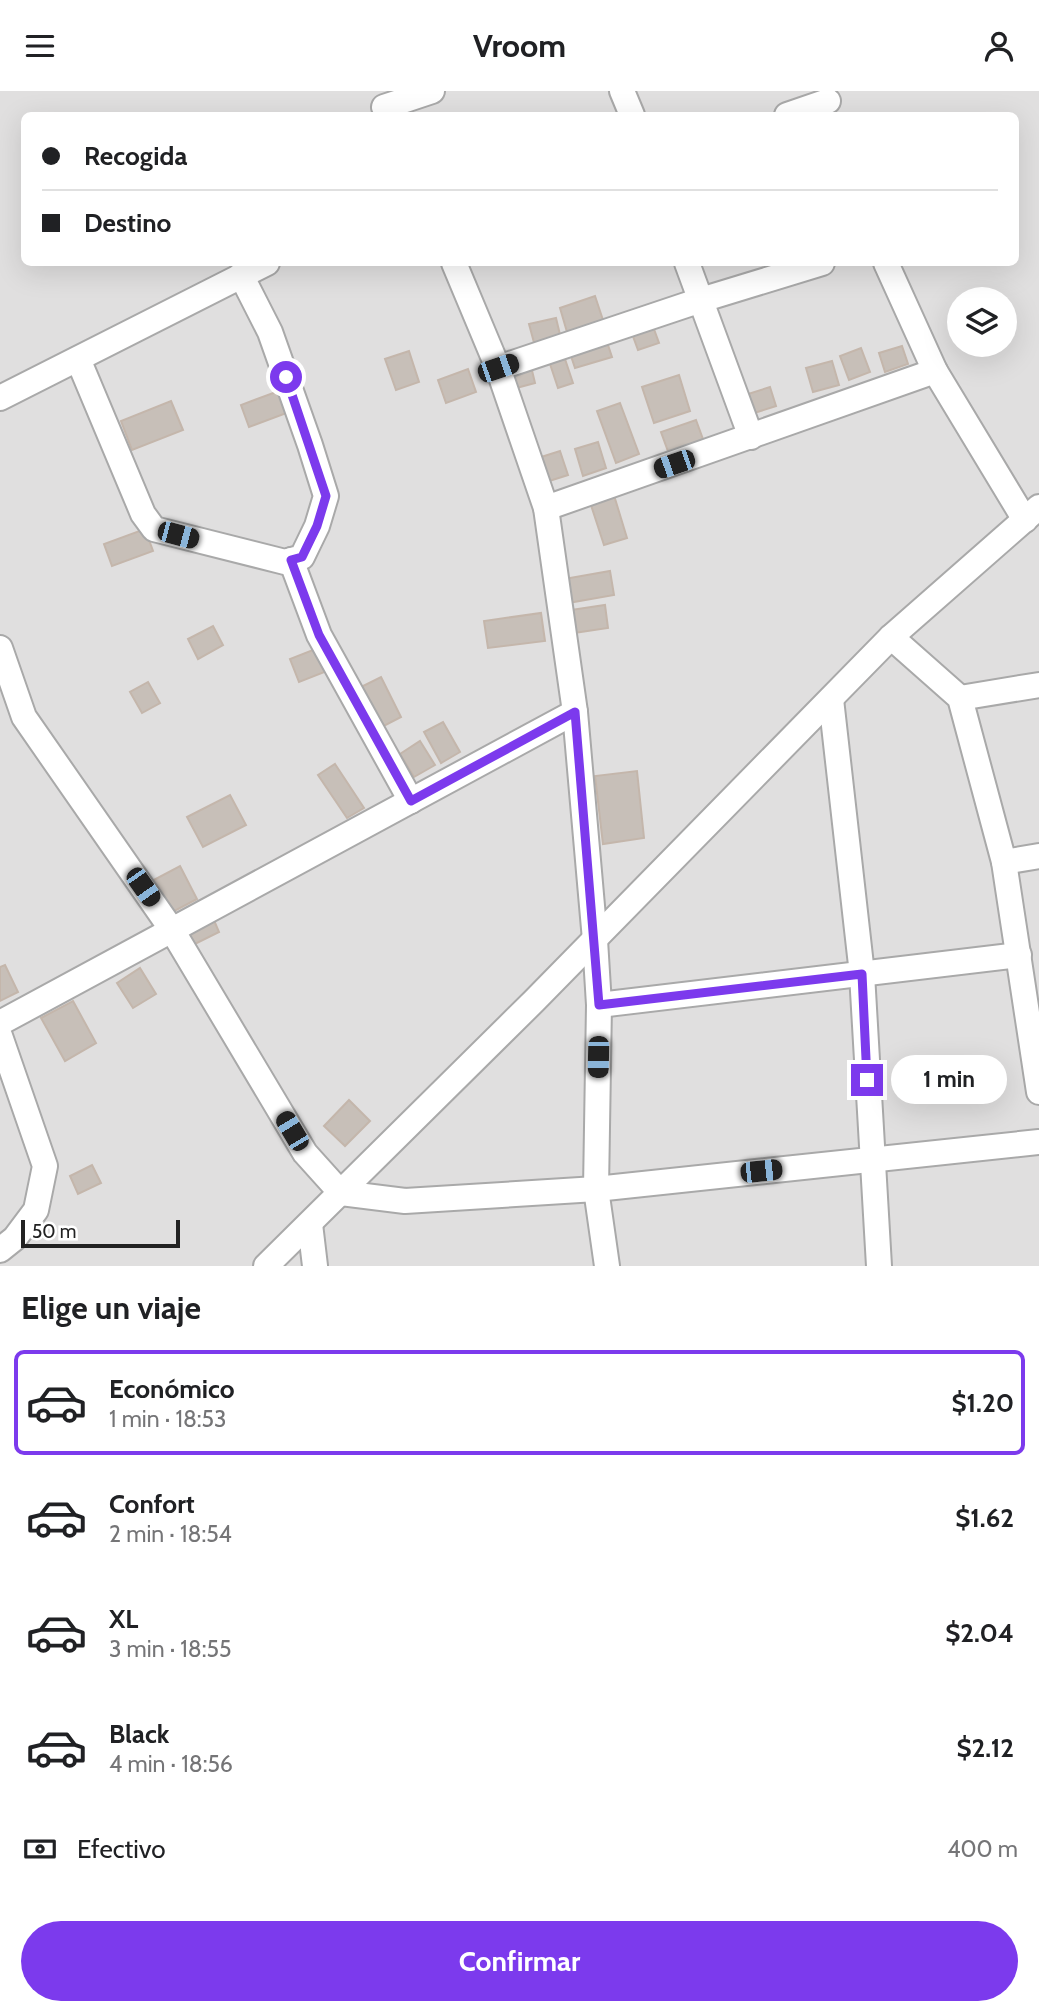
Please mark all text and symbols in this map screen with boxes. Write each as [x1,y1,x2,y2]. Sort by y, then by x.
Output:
text: Vroom [473,26,566,65]
icon: menu [21,27,59,65]
icon: person [980,27,1018,65]
text: Recogida [84,140,187,172]
text: Destino [84,207,171,239]
map controls [947,287,1017,357]
button: layers [947,287,1017,357]
car [475,351,522,385]
route start [270,361,302,393]
car [651,447,698,481]
car [155,519,202,551]
car [123,864,164,910]
car [588,1036,609,1078]
callout: 1 min [892,1055,1007,1105]
route end [851,1064,883,1096]
text: 1 min [923,1065,975,1093]
car [273,1108,312,1154]
car [740,1158,783,1184]
scale bar [21,1217,180,1249]
text: 50 m [32,1220,76,1243]
text: Elige un viaje [21,1288,201,1327]
icon: car [25,1371,88,1434]
text: Económico [109,1373,235,1405]
text: $1.20 [951,1387,1014,1419]
text: 1 min · 18:53 [109,1405,227,1433]
icon: car [25,1486,88,1549]
text: Confort [109,1488,195,1520]
text: $1.62 [955,1502,1014,1534]
text: 2 min · 18:54 [109,1520,232,1548]
icon: car [25,1601,88,1664]
text: XL [109,1603,138,1635]
text: $2.04 [945,1617,1014,1649]
text: 3 min · 18:55 [109,1635,231,1663]
icon: car [25,1716,88,1779]
text: Black [109,1718,169,1750]
text: $2.12 [957,1732,1014,1764]
text: 4 min · 18:56 [109,1750,233,1778]
icon: cash [21,1830,59,1868]
text: Efectivo [77,1833,166,1865]
text: 400 m [947,1835,1018,1863]
button: Confirmar [21,1921,1018,2001]

